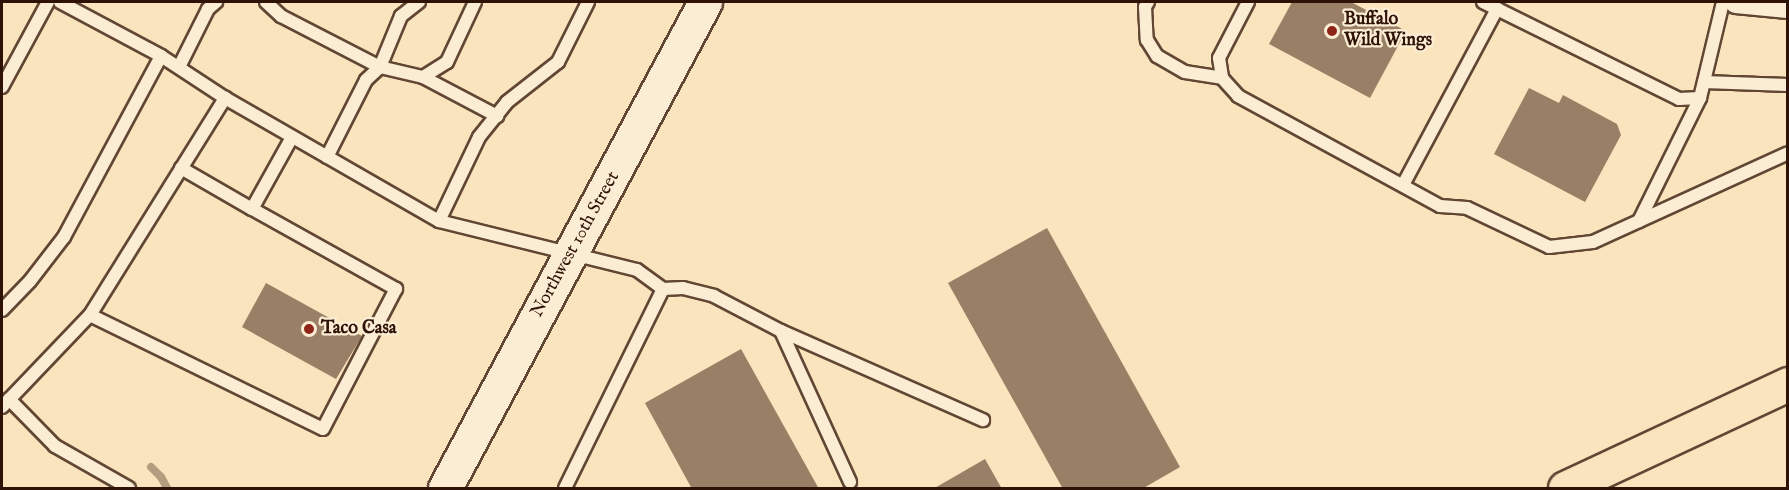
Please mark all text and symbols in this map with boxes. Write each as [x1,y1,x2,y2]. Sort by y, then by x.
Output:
place label: Buffalo Wild Wings [1344,10,1432,52]
marker: Buffalo Wild Wings [1325,24,1339,38]
street label: Northwest 10th Street [527,168,625,322]
place label: Taco Casa [321,318,397,340]
marker: Taco Casa [302,322,316,336]

